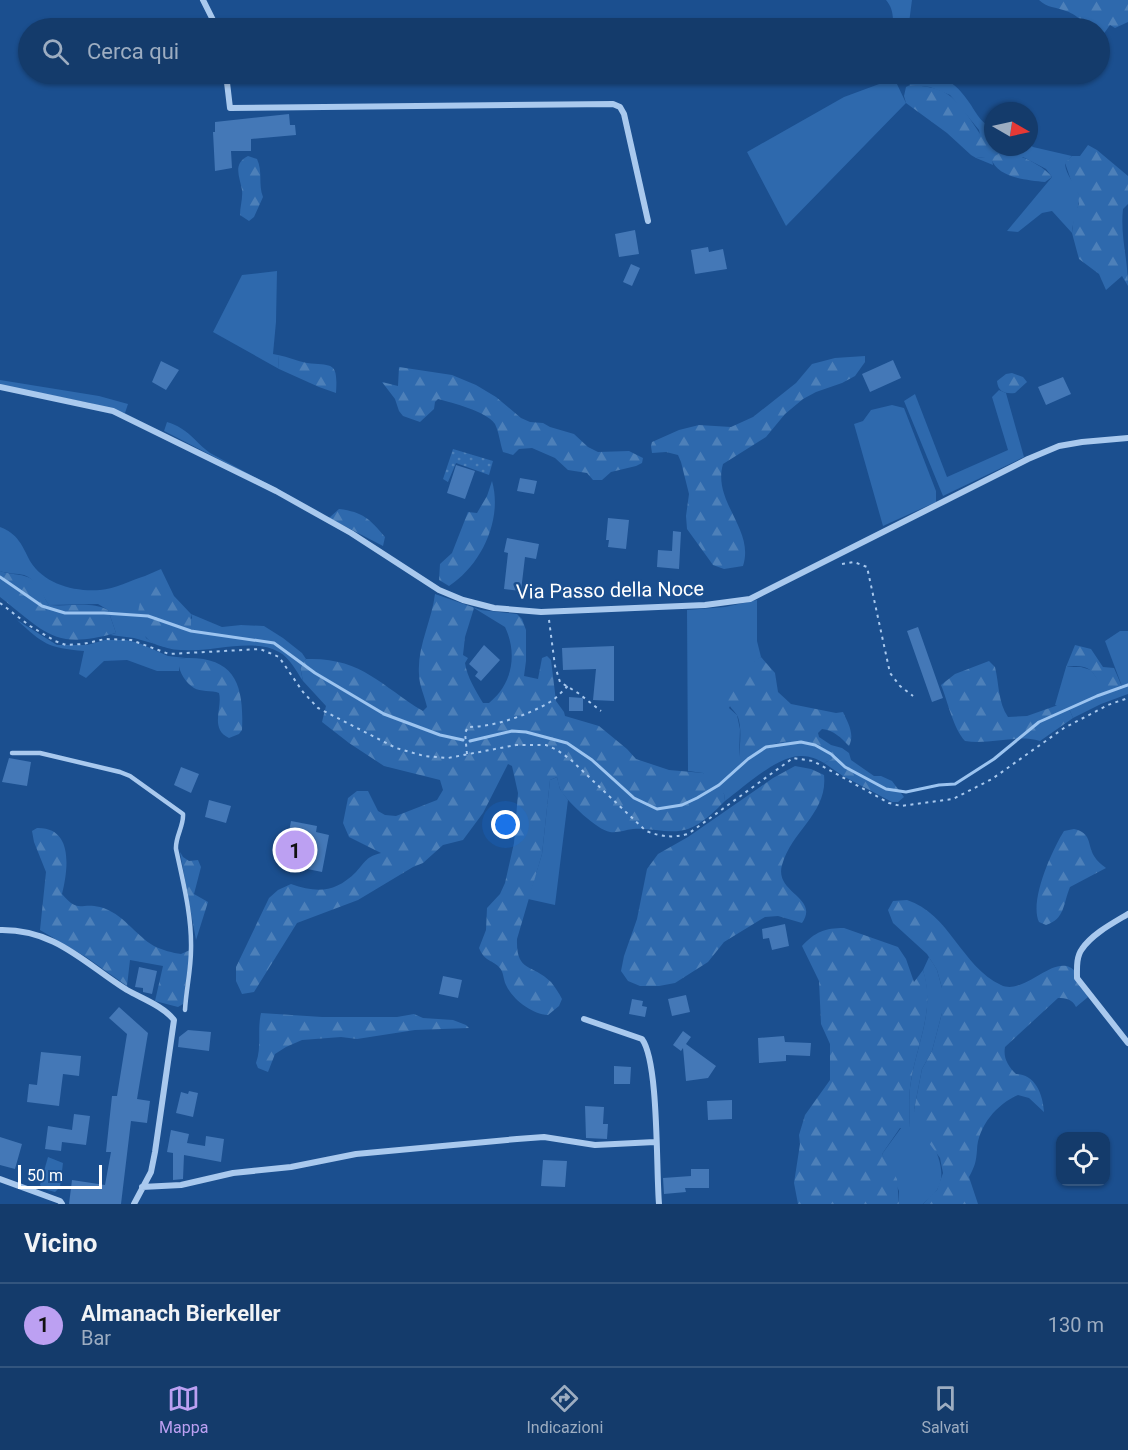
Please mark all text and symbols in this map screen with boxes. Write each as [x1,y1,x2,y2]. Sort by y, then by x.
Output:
search box [18,18,1110,84]
icon: search [39,35,72,68]
text: Cerca qui [87,39,179,64]
north arrow [984,102,1038,156]
street label: Via Passo della Noce [516,576,704,604]
your location [491,810,520,839]
pin: 1 [276,828,314,872]
map controls [1056,1132,1110,1186]
button: locate [1056,1132,1110,1186]
scale bar [18,1162,102,1190]
text: 50 m [27,1166,63,1185]
text: Vicino [24,1228,98,1258]
text: Almanach Bierkeller [81,1301,281,1326]
text: 1 [38,1313,49,1337]
text: 130 m [1048,1313,1104,1337]
text: Bar [81,1326,111,1350]
tab: Mappa [159,1382,208,1437]
tab: Indicazioni [526,1382,603,1437]
tab: Salvati [921,1382,969,1437]

